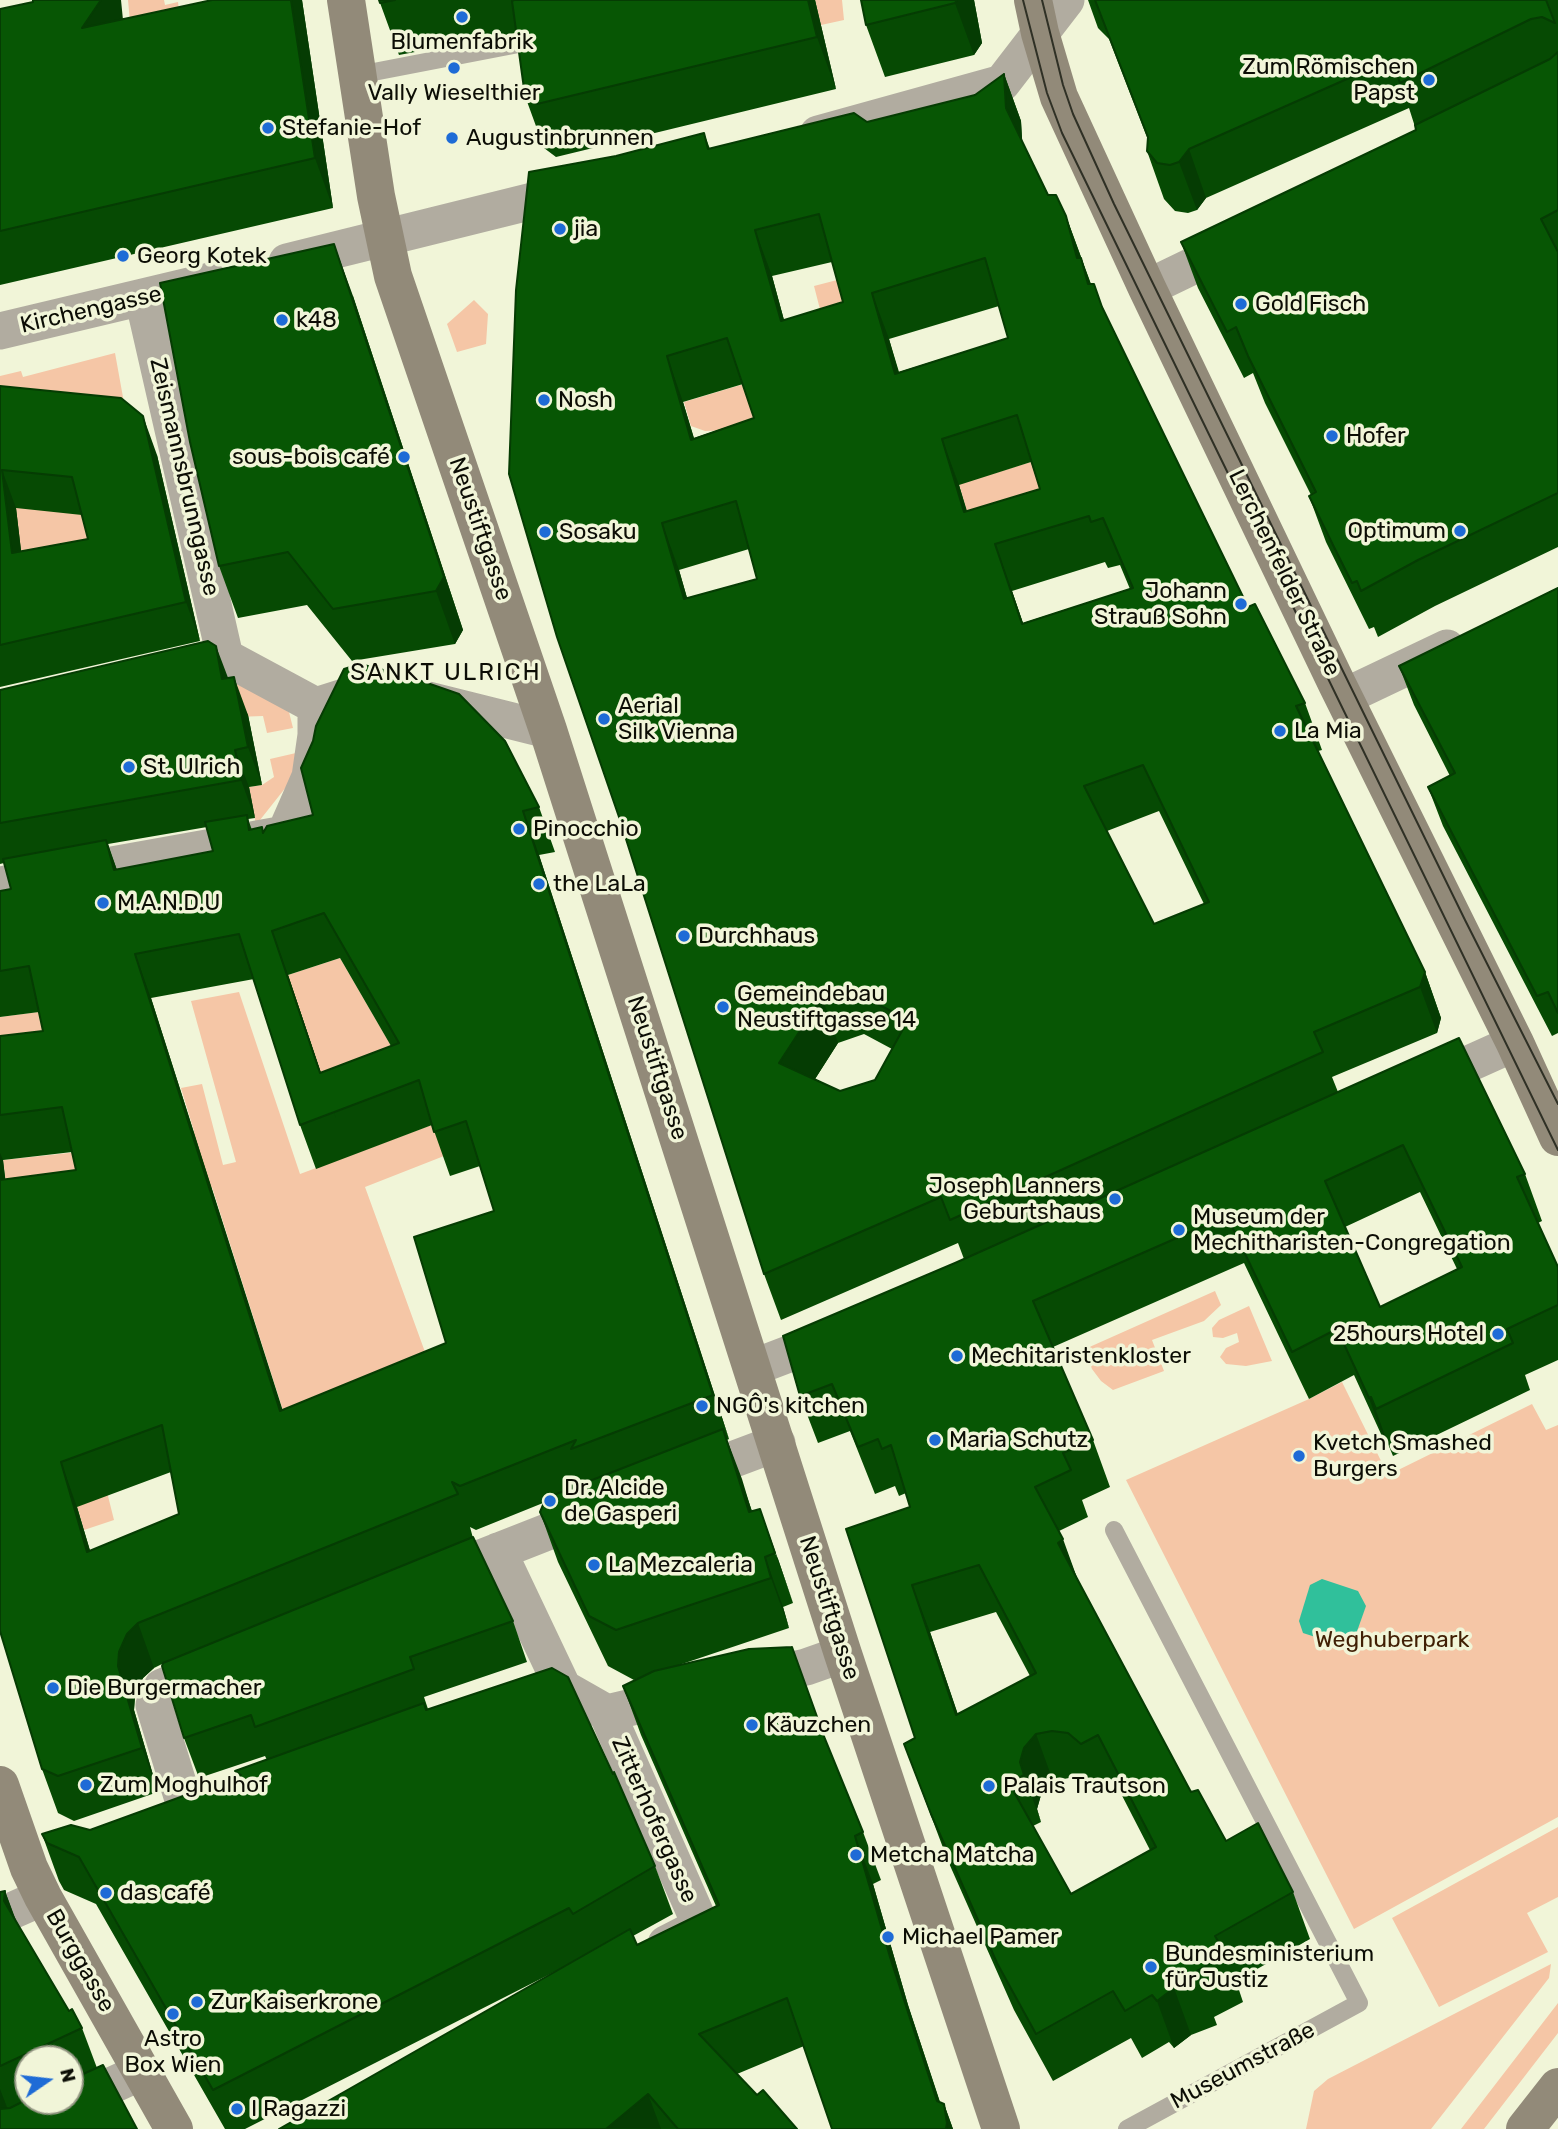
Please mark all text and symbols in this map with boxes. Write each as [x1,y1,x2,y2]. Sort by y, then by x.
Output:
marker: Blumenfabrik [454,9,470,25]
place label: Blumenfabrik [390,28,534,56]
place label: Zum Römischen Papst [1242,53,1415,107]
marker: Vally Wieselthier [446,60,462,76]
marker: Zum Römischen Papst [1421,72,1437,88]
place label: Vally Wieselthier [367,79,541,107]
place label: Stefanie-Hof [282,114,421,142]
marker: Stefanie-Hof [260,120,276,136]
place label: Augustinbrunnen [466,124,654,152]
marker: Augustinbrunnen [444,130,460,146]
place label: jia [574,215,598,243]
marker: jia [552,221,568,237]
place label: Georg Kotek [137,242,267,270]
marker: Georg Kotek [115,248,131,264]
street label: Kirchengasse [18,280,164,340]
place label: Gold Fisch [1255,290,1366,318]
marker: Gold Fisch [1233,296,1249,312]
place label: k48 [296,306,337,334]
marker: k48 [274,312,290,328]
street label: Zeismannsbrunngasse [143,355,225,599]
place label: Nosh [558,386,613,414]
marker: Nosh [536,392,552,408]
place label: Hofer [1346,422,1406,450]
marker: Hofer [1324,428,1340,444]
place label: sous-bois café [232,443,390,471]
marker: sous-bois café [396,449,412,465]
street label: Neustiftgasse [443,454,517,604]
street label: Lerchenfelder Straße [1222,465,1346,681]
place label: Optimum [1348,517,1446,545]
place label: Sosaku [559,518,637,546]
marker: Optimum [1452,523,1468,539]
marker: Sosaku [537,524,553,540]
place label: Johann Strauß Sohn [1094,577,1227,631]
marker: Johann Strauß Sohn [1233,596,1249,612]
district label: SANKT ULRICH [352,659,540,687]
place label: Aerial Silk Vienna [618,692,735,746]
marker: Aerial Silk Vienna [596,711,612,727]
place label: La Mia [1294,717,1362,745]
marker: La Mia [1272,723,1288,739]
place label: St. Ulrich [143,753,240,781]
marker: St. Ulrich [121,759,137,775]
place label: Pinocchio [533,815,639,843]
marker: Pinocchio [511,821,527,837]
place label: the LaLa [553,870,646,898]
marker: the LaLa [531,876,547,892]
place label: M.A.N.D.U [117,889,220,917]
marker: M.A.N.D.U [95,895,111,911]
place label: Durchhaus [698,922,815,950]
marker: Durchhaus [676,928,692,944]
place label: Gemeindebau Neustiftgasse 14 [737,980,916,1034]
street label: Neustiftgasse [621,993,693,1143]
marker: Gemeindebau Neustiftgasse 14 [715,999,731,1015]
place label: Joseph Lanners Geburtshaus [928,1172,1101,1226]
marker: Joseph Lanners Geburtshaus [1107,1191,1123,1207]
place label: Museum der Mechitharisten-Congregation [1193,1203,1511,1257]
marker: Museum der Mechitharisten-Congregation [1171,1222,1187,1238]
place label: 25hours Hotel [1333,1320,1484,1348]
marker: 25hours Hotel [1490,1326,1506,1342]
place label: Mechitaristenkloster [971,1342,1191,1370]
marker: Mechitaristenkloster [949,1348,965,1364]
place label: NGÔ's kitchen [716,1392,865,1420]
marker: NGÔ's kitchen [694,1398,710,1414]
place label: Maria Schutz [949,1426,1088,1454]
place label: Kvetch Smashed Burgers [1313,1429,1492,1483]
marker: Maria Schutz [927,1432,943,1448]
marker: Kvetch Smashed Burgers [1291,1448,1307,1464]
place label: Dr. Alcide de Gasperi [564,1474,677,1528]
marker: Dr. Alcide de Gasperi [542,1493,558,1509]
street label: Neustiftgasse [793,1533,865,1683]
place label: La Mezcaleria [608,1551,753,1579]
marker: La Mezcaleria [586,1557,602,1573]
park label: Weghuberpark [1315,1626,1469,1654]
place label: Die Burgermacher [67,1674,261,1702]
marker: Die Burgermacher [45,1680,61,1696]
place label: Käuzchen [766,1711,871,1739]
marker: Käuzchen [744,1717,760,1733]
street label: Zitterhofergasse [605,1733,703,1907]
place label: Zum Moghulhof [100,1771,268,1799]
place label: Palais Trautson [1003,1772,1166,1800]
marker: Zum Moghulhof [78,1777,94,1793]
marker: Palais Trautson [981,1778,997,1794]
place label: Metcha Matcha [870,1841,1034,1869]
marker: Metcha Matcha [848,1847,864,1863]
place label: das café [120,1879,211,1907]
marker: das café [98,1885,114,1901]
street label: Burggasse [39,1905,121,2017]
place label: Michael Pamer [902,1923,1059,1951]
marker: Michael Pamer [880,1929,896,1945]
place label: Bundesministerium für Justiz [1165,1940,1374,1994]
marker: Bundesministerium für Justiz [1143,1959,1159,1975]
place label: Zur Kaiserkrone [211,1988,378,2016]
marker: Zur Kaiserkrone [189,1994,205,2010]
marker: Astro Box Wien [165,2006,181,2022]
street label: Museumstraße [1166,2016,1320,2116]
place label: Astro Box Wien [124,2025,222,2079]
north arrow [14,2045,84,2115]
text: N [55,2066,81,2085]
place label: I Ragazzi [251,2095,346,2123]
marker: I Ragazzi [229,2101,245,2117]

